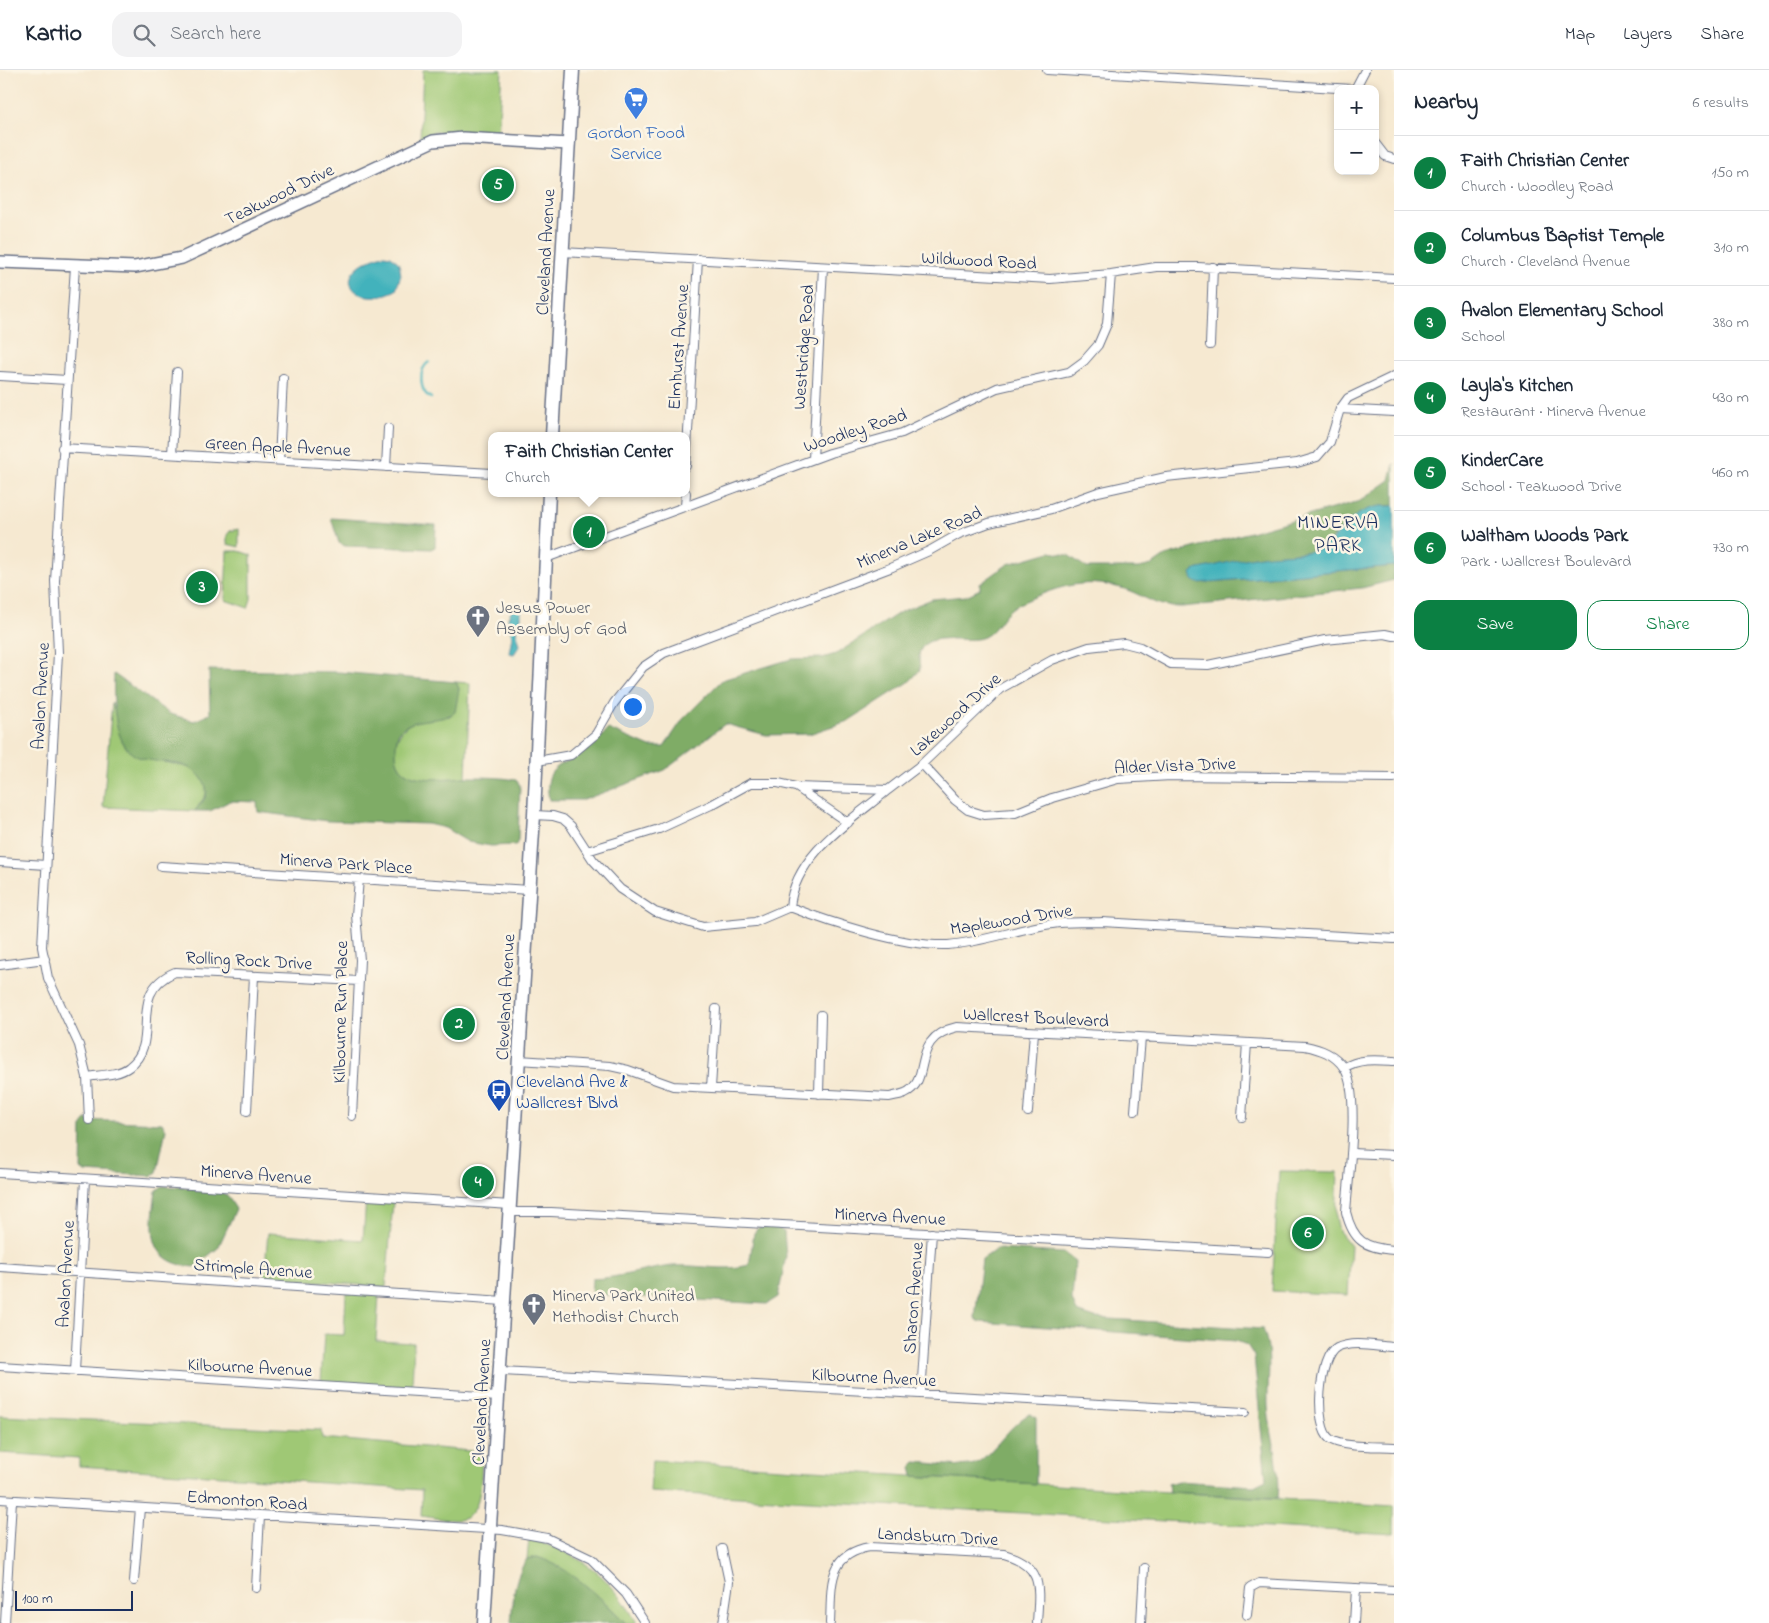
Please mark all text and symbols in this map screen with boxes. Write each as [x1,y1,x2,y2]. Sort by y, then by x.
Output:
search box [112,12,462,57]
text: Kartio [25,17,82,52]
icon: search [130,21,158,49]
text: Search here [170,21,261,48]
text: Map [1565,22,1595,48]
text: Layers [1623,22,1673,48]
text: Share [1701,22,1744,48]
map controls [1334,85,1379,175]
button: + [1334,85,1379,130]
supermarket icon: Gordon Food Service [623,86,649,120]
text: Nearby [1414,88,1478,118]
text: 6 results [1692,91,1749,115]
place label: Gordon Food Service [587,121,685,168]
button: − [1334,130,1379,175]
text: Faith Christian Center [1461,148,1629,175]
street label: Teakwood Drive [221,158,340,233]
text: 1 [1427,161,1433,185]
text: 150 m [1711,161,1749,185]
pin: 5 [482,166,514,204]
text: Church · Woodley Road [1461,175,1613,199]
street label: Cleveland Avenue [531,187,563,316]
text: Columbus Baptist Temple [1461,223,1664,250]
text: 2 [1426,236,1434,260]
text: 310 m [1714,236,1749,260]
street label: Wildwood Road [921,246,1037,278]
text: Church · Cleveland Avenue [1461,250,1630,274]
street label: Elmhurst Avenue [663,283,697,411]
street label: Westbridge Road [788,284,823,411]
text: Avalon Elementary School [1461,298,1663,325]
text: 3 [1427,311,1433,335]
text: 380 m [1713,311,1749,335]
text: School [1461,325,1505,349]
text: Layla's Kitchen [1461,373,1573,400]
text: 4 [1427,386,1433,410]
text: 430 m [1712,386,1749,410]
text: Restaurant · Minerva Avenue [1461,400,1646,424]
street label: Woodley Road [800,403,911,461]
street label: Green Apple Avenue [204,431,352,465]
popup [488,432,690,497]
text: Faith Christian Center [505,439,673,466]
text: KinderCare [1461,448,1543,475]
text: 5 [1425,461,1435,485]
text: 460 m [1712,461,1749,485]
text: Church [505,466,550,490]
text: School · Teakwood Drive [1461,475,1622,499]
street label: Minerva Lake Road [853,501,986,577]
district label: MINERVA PARK [1297,509,1379,561]
pin: 1 [573,513,605,551]
text: Waltham Woods Park [1461,523,1628,550]
text: 6 [1426,536,1434,560]
text: 730 m [1712,536,1749,560]
text: Park · Wallcrest Boulevard [1461,550,1631,574]
pin: 3 [186,568,218,606]
place label: Jesus Power Assembly of God [496,596,627,643]
button: Save [1414,600,1577,650]
button: Share [1587,600,1749,650]
church icon: Jesus Power Assembly of God [465,604,491,638]
street label: Avalon Avenue [26,641,58,750]
street label: Lakewood Drive [905,667,1008,764]
your location [620,694,646,720]
street label: Alder Vista Drive [1114,752,1237,782]
street label: Minerva Park Place [279,847,414,883]
street label: Maplewood Drive [948,898,1075,943]
street label: Cleveland Avenue [491,932,523,1061]
street label: Kilbourne Run Place [328,939,356,1084]
street label: Rolling Rock Drive [185,946,314,979]
street label: Wallcrest Boulevard [962,1002,1110,1036]
pin: 2 [443,1005,475,1043]
place label: Cleveland Ave & Wallcrest Blvd [516,1070,628,1117]
bus stop icon: Cleveland Ave & Wallcrest Blvd [486,1078,512,1112]
street label: Minerva Avenue [199,1159,313,1193]
pin: 4 [462,1163,494,1201]
street label: Minerva Avenue [833,1202,947,1234]
pin: 6 [1292,1214,1324,1252]
street label: Avalon Avenue [51,1219,83,1328]
street label: Sharon Avenue [898,1240,932,1355]
street label: Strimple Avenue [193,1253,314,1287]
place label: Minerva Park United Methodist Church [552,1284,695,1331]
church icon: Minerva Park United Methodist Church [521,1292,547,1326]
street label: Cleveland Avenue [467,1337,499,1466]
street label: Kilbourne Avenue [187,1353,314,1385]
street label: Kilbourne Avenue [811,1363,938,1395]
street label: Edmonton Road [186,1485,308,1519]
street label: Landsburn Drive [877,1522,1000,1554]
scale bar [15,1588,132,1611]
text: 100 m [22,1589,53,1610]

